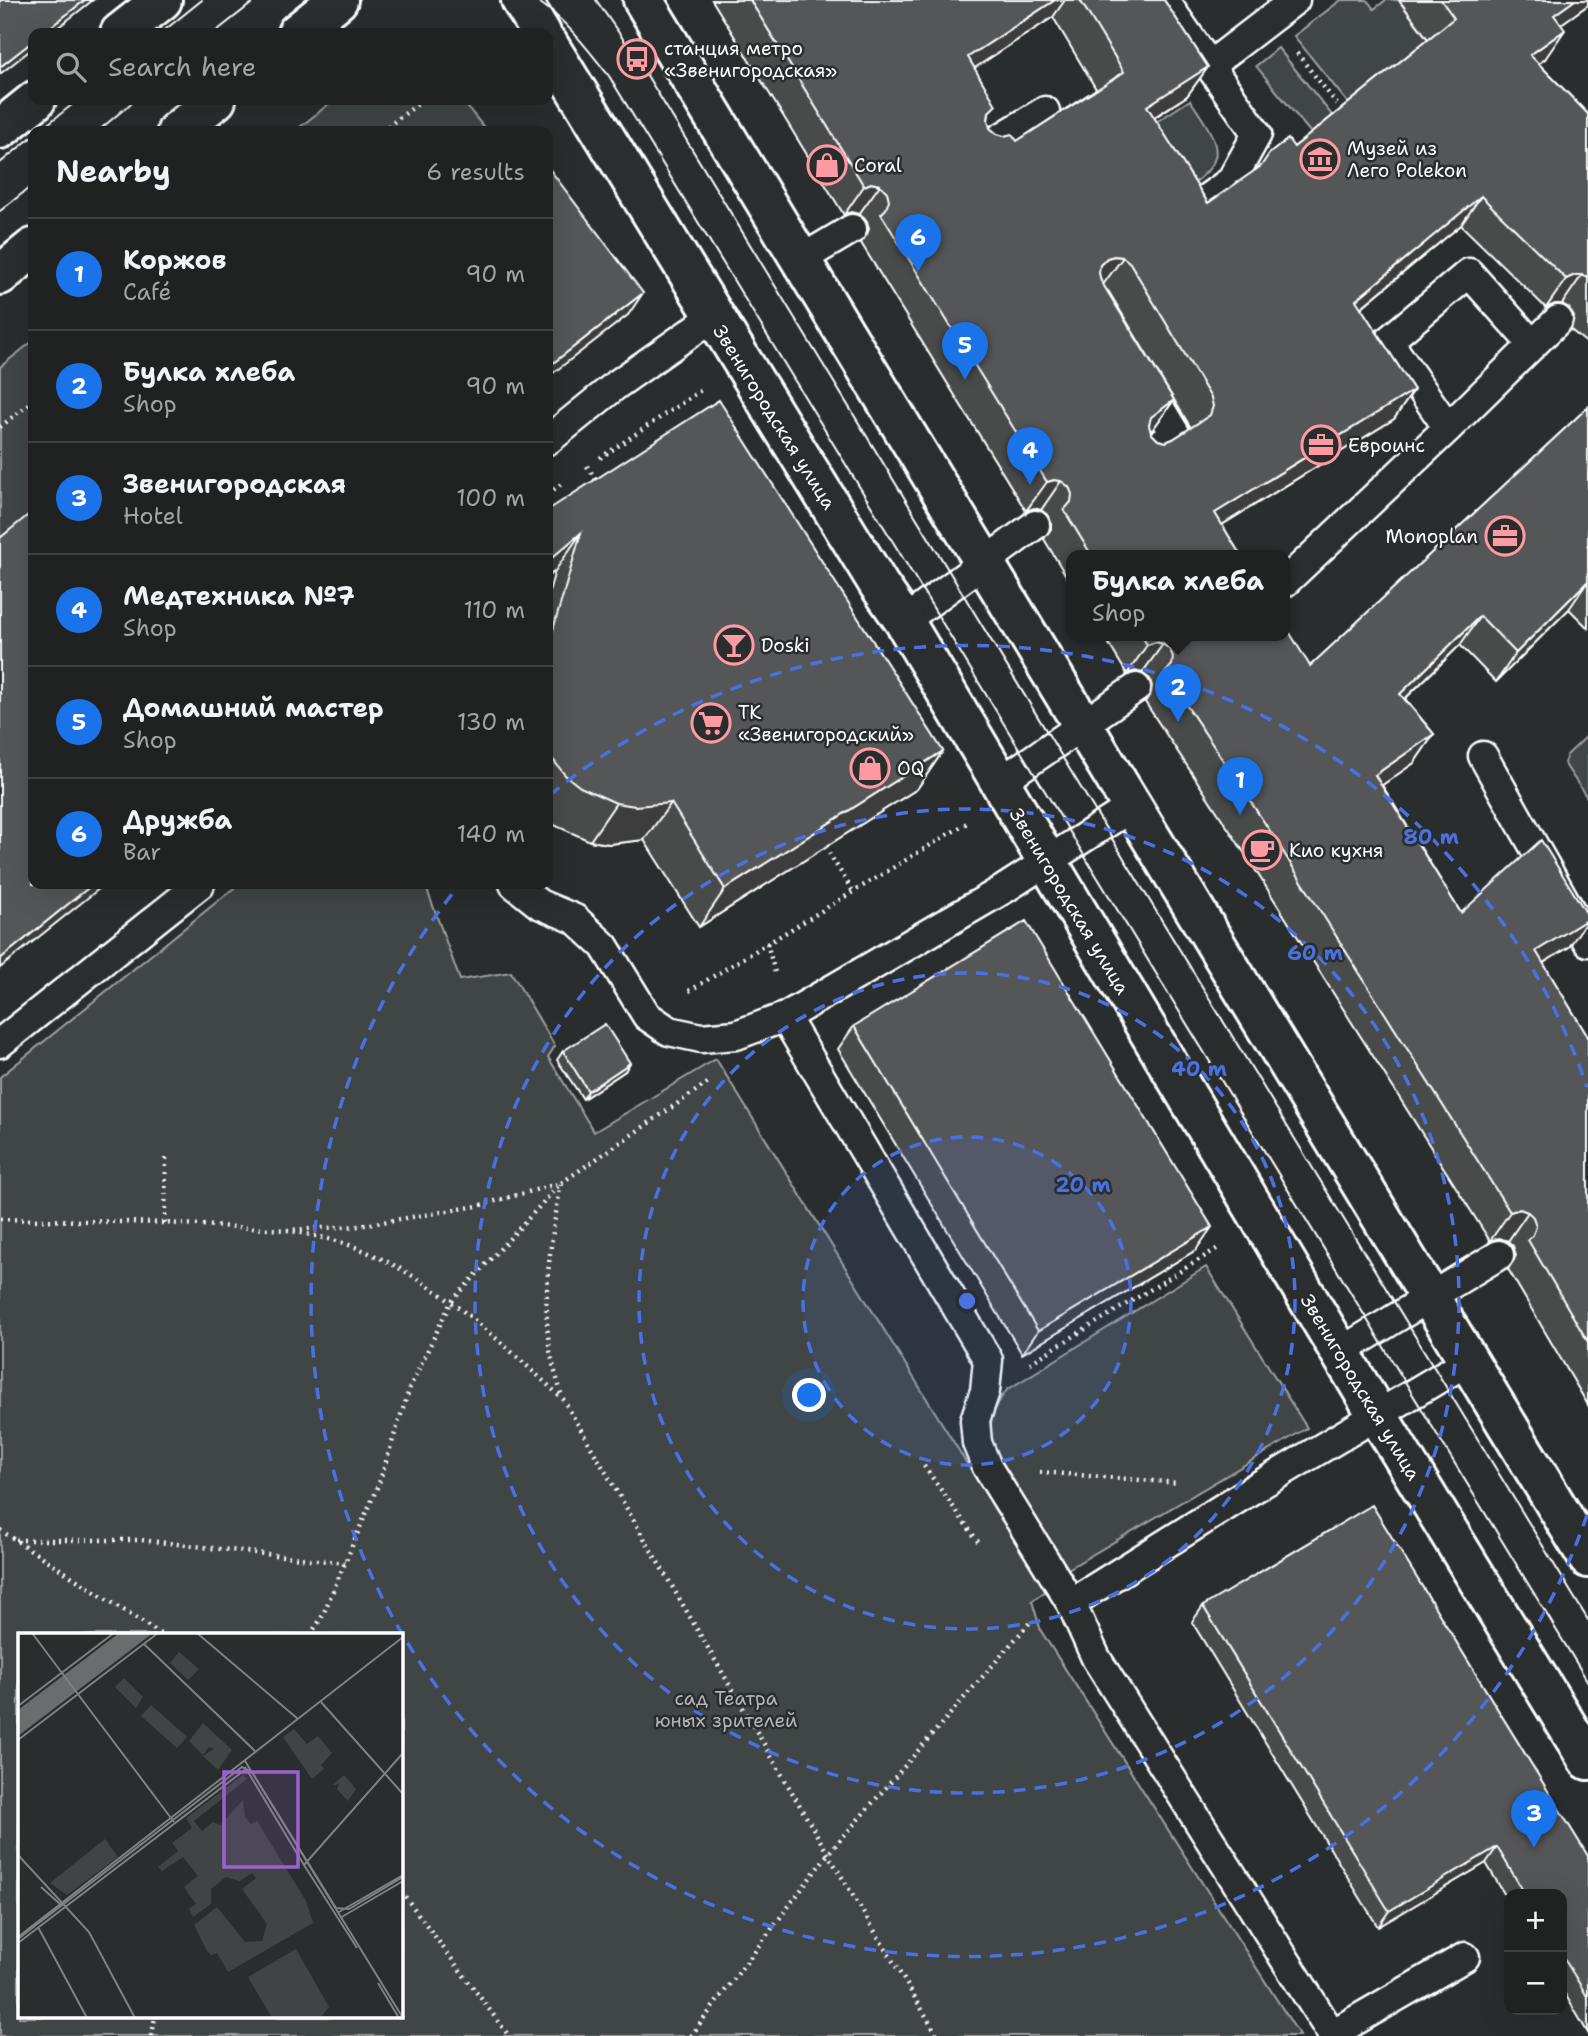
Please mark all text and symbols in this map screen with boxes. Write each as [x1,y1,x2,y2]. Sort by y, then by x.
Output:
search box [28,28,553,105]
place label: станция метро «Звенигородская» [664,36,837,83]
bus stop icon: станция метро «Звенигородская» [616,38,658,80]
icon: search [52,48,90,86]
text: Search here [108,49,257,84]
place label: Музей из Лего Polekon [1347,136,1467,183]
museum icon: Музей из Лего Polekon [1299,138,1341,180]
shop icon: Coral [806,144,848,186]
text: Nearby [56,151,171,192]
place label: Coral [854,153,902,178]
text: 6 results [426,157,525,187]
pin: 6 [895,214,941,272]
text: Коржов [123,242,226,277]
text: 1 [74,259,84,289]
text: 90 m [465,259,525,289]
text: Café [123,277,171,307]
street label: Звенигородская улица [707,320,842,514]
pin: 5 [942,322,988,380]
text: Булка хлеба [123,354,295,389]
text: 2 [71,371,87,401]
text: 90 m [465,371,525,401]
text: Shop [123,389,177,419]
office icon: Евроинс [1300,424,1342,466]
pin: 4 [1007,427,1053,485]
place label: Евроинс [1348,433,1425,458]
text: Звенигородская [123,466,346,501]
text: 3 [71,483,87,513]
text: 100 m [456,483,525,513]
text: Hotel [123,501,183,531]
office icon: Monoplan [1484,515,1526,557]
place label: Monoplan [1386,524,1478,549]
popup [1066,550,1290,641]
text: Булка хлеба [1092,563,1264,598]
text: Медтехника №7 [123,578,355,613]
text: 4 [71,595,87,625]
text: 110 m [463,595,525,625]
text: Shop [1092,598,1146,628]
text: Shop [123,613,177,643]
bar icon: Doski [713,624,755,666]
place label: Doski [761,633,810,658]
pin: 2 [1155,664,1201,722]
text: Домашний мастер [123,690,384,725]
place label: ТК «Звенигородский» [738,700,914,747]
supermarket icon: ТК «Звенигородский» [690,702,732,744]
text: 5 [72,707,86,737]
text: 130 m [457,707,525,737]
text: Shop [123,725,177,755]
shop icon: OQ [849,747,891,789]
place label: OQ [897,756,924,781]
pin: 1 [1217,757,1263,815]
text: Дружба [123,802,232,837]
street label: Звенигородская улица [1004,803,1135,999]
text: 6 [71,819,87,849]
text: 140 m [457,819,525,849]
text: 80 m [1403,823,1459,851]
cafe icon: Кио кухня [1241,829,1283,871]
text: Bar [123,837,161,867]
place label: Кио кухня [1289,838,1384,863]
text: 60 m [1287,939,1343,967]
text: 40 m [1171,1055,1227,1083]
text: 20 m [1055,1171,1111,1199]
centre of rings [955,1289,979,1313]
street label: Звенигородская улица [1295,1289,1426,1485]
your location [792,1378,826,1412]
inset map [18,1633,402,2018]
park label: сад Театра юных зрителей [655,1686,797,1733]
pin: 3 [1511,1790,1557,1848]
map controls [1504,1889,1567,2015]
button: + [1504,1889,1567,1952]
button: − [1504,1952,1567,2015]

